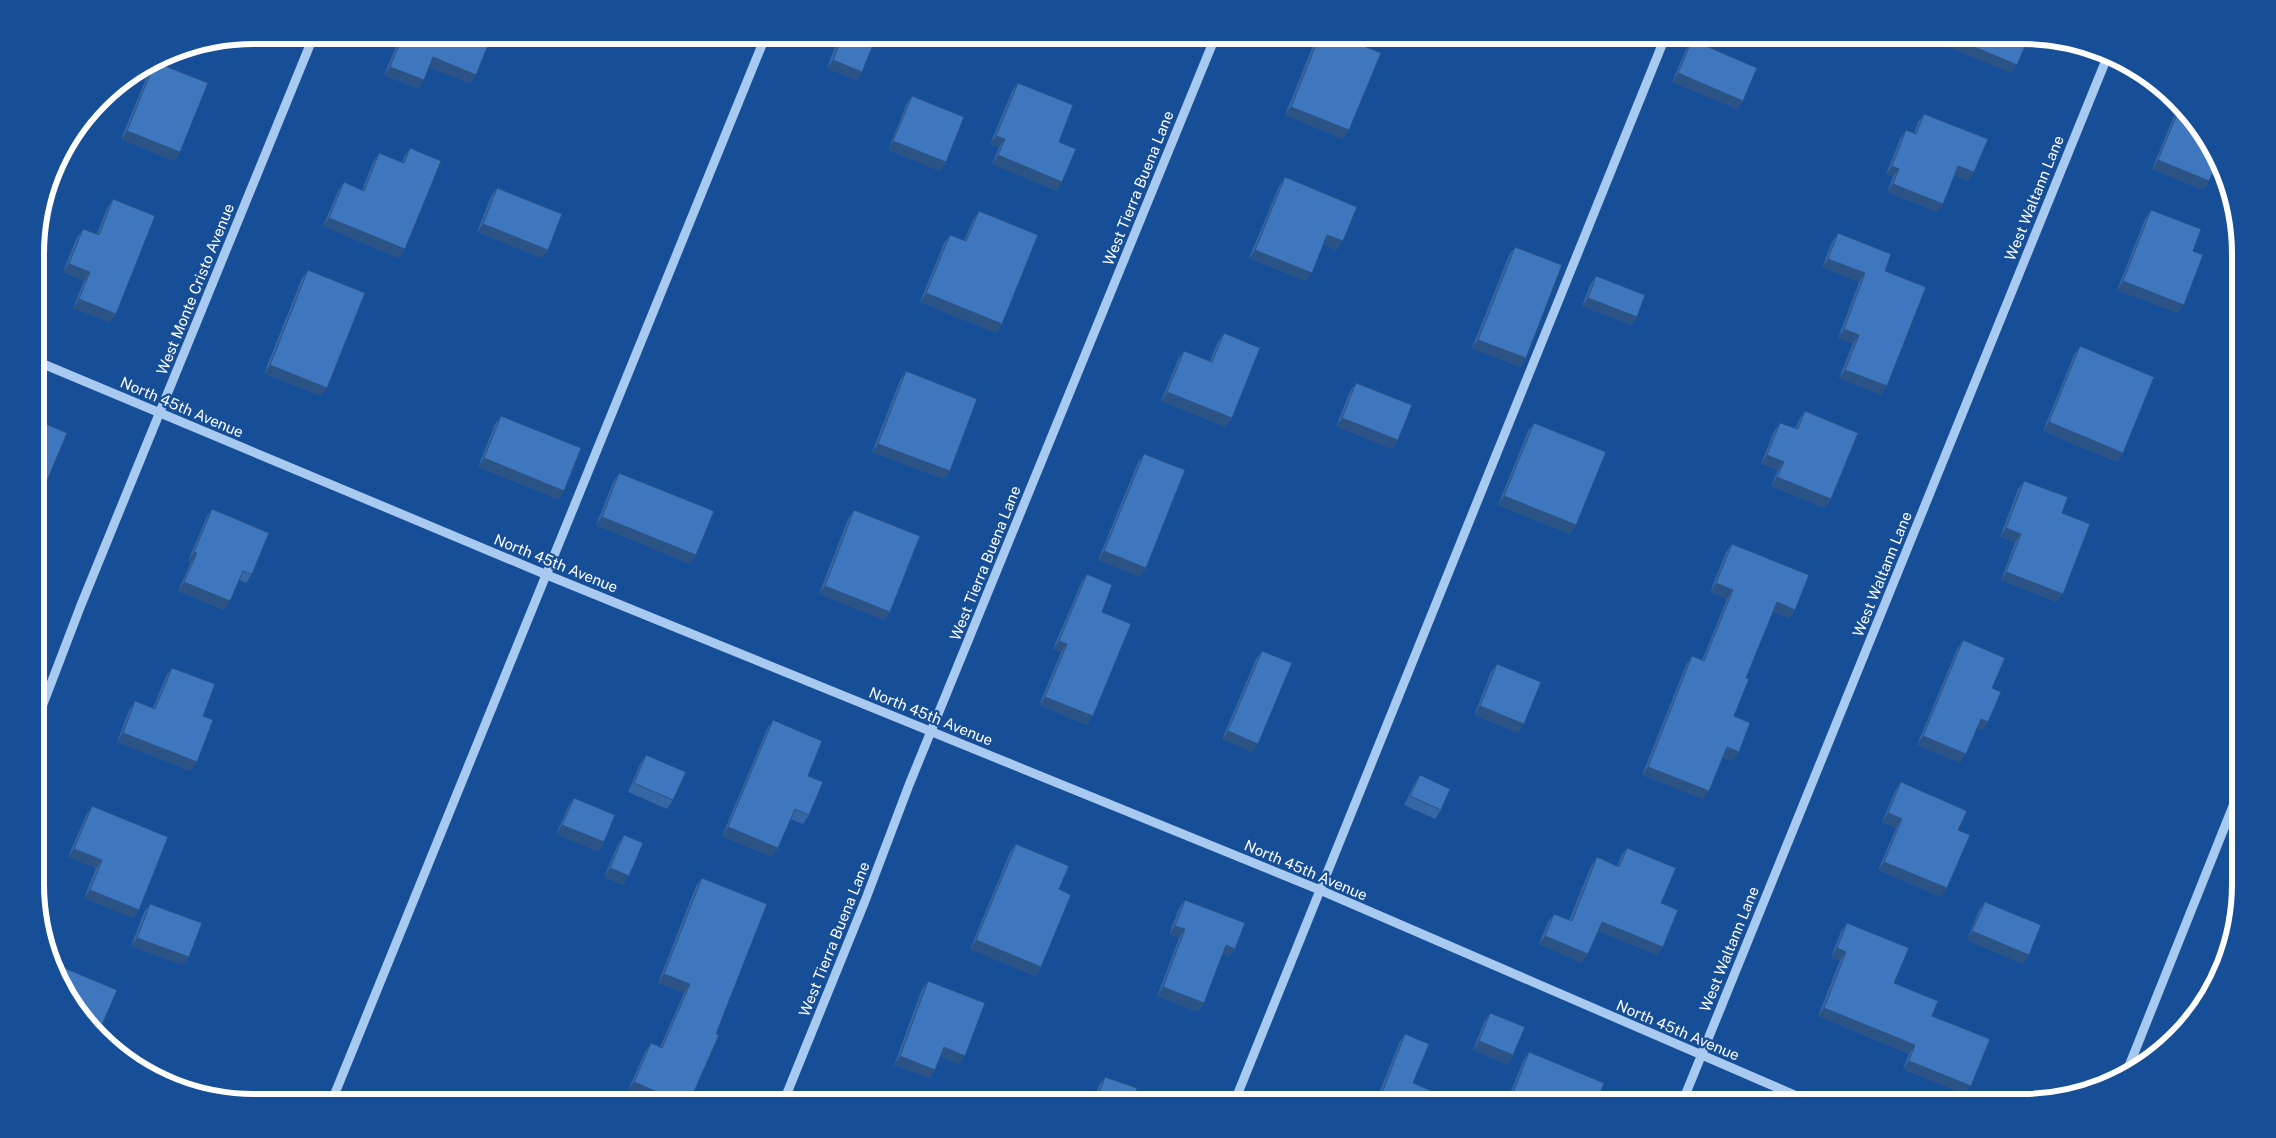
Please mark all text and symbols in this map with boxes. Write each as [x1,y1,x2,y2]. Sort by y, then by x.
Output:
street label: West Tierra Buena Lane [1099,108,1177,268]
street label: West Waltann Lane [2001,133,2067,263]
street label: West Monte Cristo Avenue [153,201,237,377]
street label: North 45th Avenue [118,373,246,441]
street label: West Tierra Buena Lane [946,483,1024,643]
street label: West Waltann Lane [1849,509,1915,639]
street label: North 45th Avenue [492,530,620,596]
street label: North 45th Avenue [867,683,995,749]
street label: North 45th Avenue [1242,836,1370,904]
street label: West Tierra Buena Lane [795,859,873,1019]
street label: West Waltann Lane [1696,884,1762,1014]
street label: North 45th Avenue [1614,996,1742,1064]

